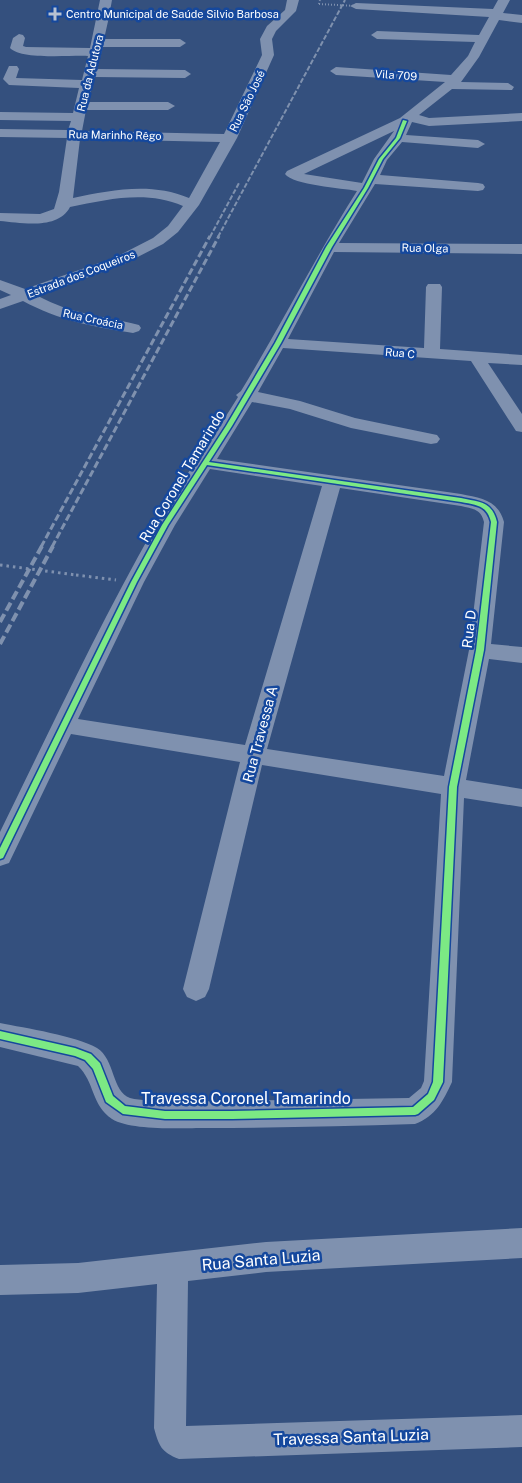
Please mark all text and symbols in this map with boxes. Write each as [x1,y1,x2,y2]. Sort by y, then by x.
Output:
marker: Centro Municipal de Saúde Silvio Barbosa [48,7,62,21]
place label: Centro Municipal de Saúde Silvio Barbosa [66,8,279,20]
street label: Rua da Adutora [75,33,105,113]
street label: Rua São José [227,68,267,134]
street label: Vila 709 [375,68,418,82]
street label: Rua Marinho Rêgo [68,128,162,142]
street label: Rua Olga [402,242,448,254]
street label: Estrada dos Coqueiros [25,248,137,300]
street label: Rua Croácia [62,307,124,331]
street label: Rua C [384,346,416,360]
street label: Rua Coronel Tamarindo [136,407,228,545]
street label: Rua D [459,609,479,649]
street label: Rua Travessa A [239,684,281,784]
street label: Travessa Coronel Tamarindo [141,1089,351,1108]
street label: Rua Santa Luzia [201,1245,321,1275]
street label: Travessa Santa Luzia [273,1425,429,1449]

